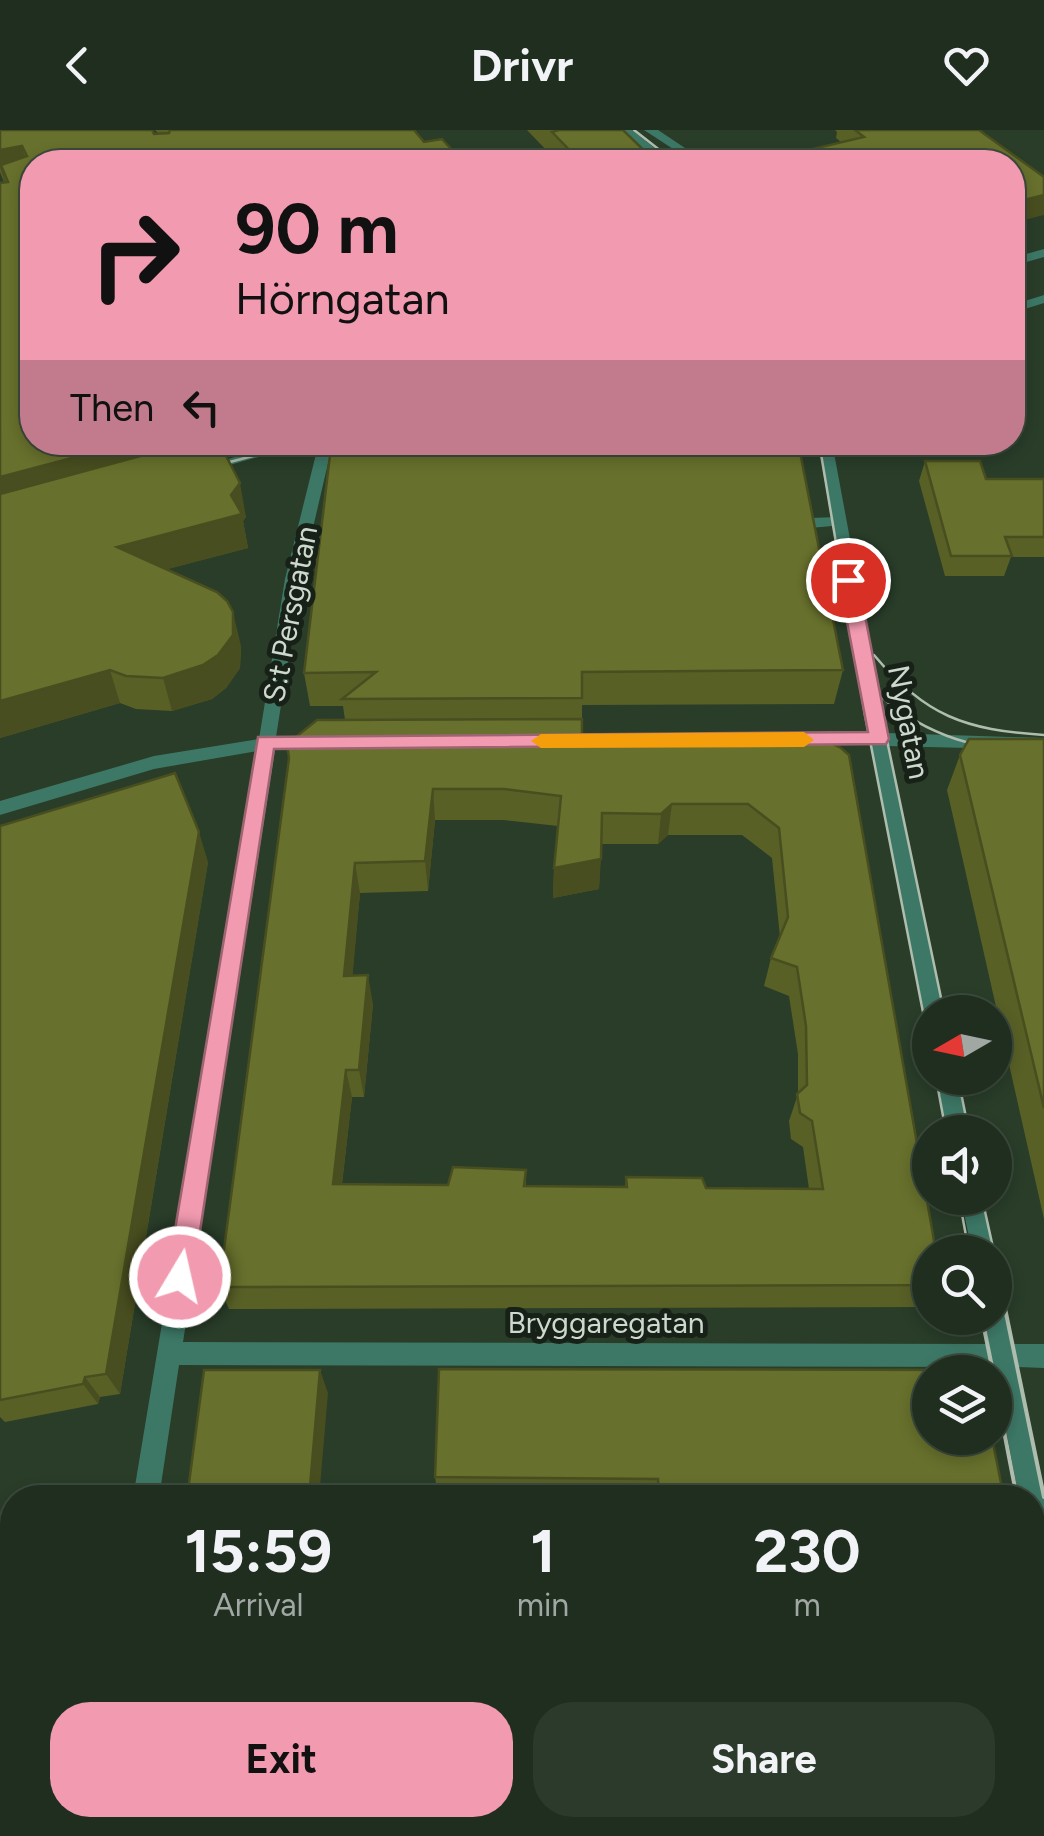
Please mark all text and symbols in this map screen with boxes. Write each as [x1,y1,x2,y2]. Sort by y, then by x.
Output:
icon: back [50,38,105,93]
text: Drivr [471,38,573,92]
icon: heart [939,38,994,93]
text: 90 m [235,186,399,271]
icon: right [70,190,200,320]
text: Hörngatan [235,271,450,325]
icon: left [174,380,229,435]
text: Then [70,385,154,431]
street label: S:t Persgatan [255,523,325,705]
pin [806,538,891,623]
icon: arrive [821,553,876,608]
street label: Nygatan [880,662,938,782]
north arrow [912,995,1012,1095]
map controls [912,995,1012,1455]
button: sound [912,1115,1012,1215]
position arrow [128,1225,232,1329]
button: search [912,1235,1012,1335]
street label: Bryggaregatan [507,1304,705,1341]
button: layers [912,1355,1012,1455]
text: 15:59 [184,1515,332,1587]
text: 1 [530,1515,556,1587]
text: 230 [754,1515,861,1587]
text: Arrival [213,1586,304,1624]
text: min [517,1586,569,1624]
text: m [793,1586,821,1624]
button: Exit [50,1702,513,1817]
button: Share [533,1702,995,1817]

